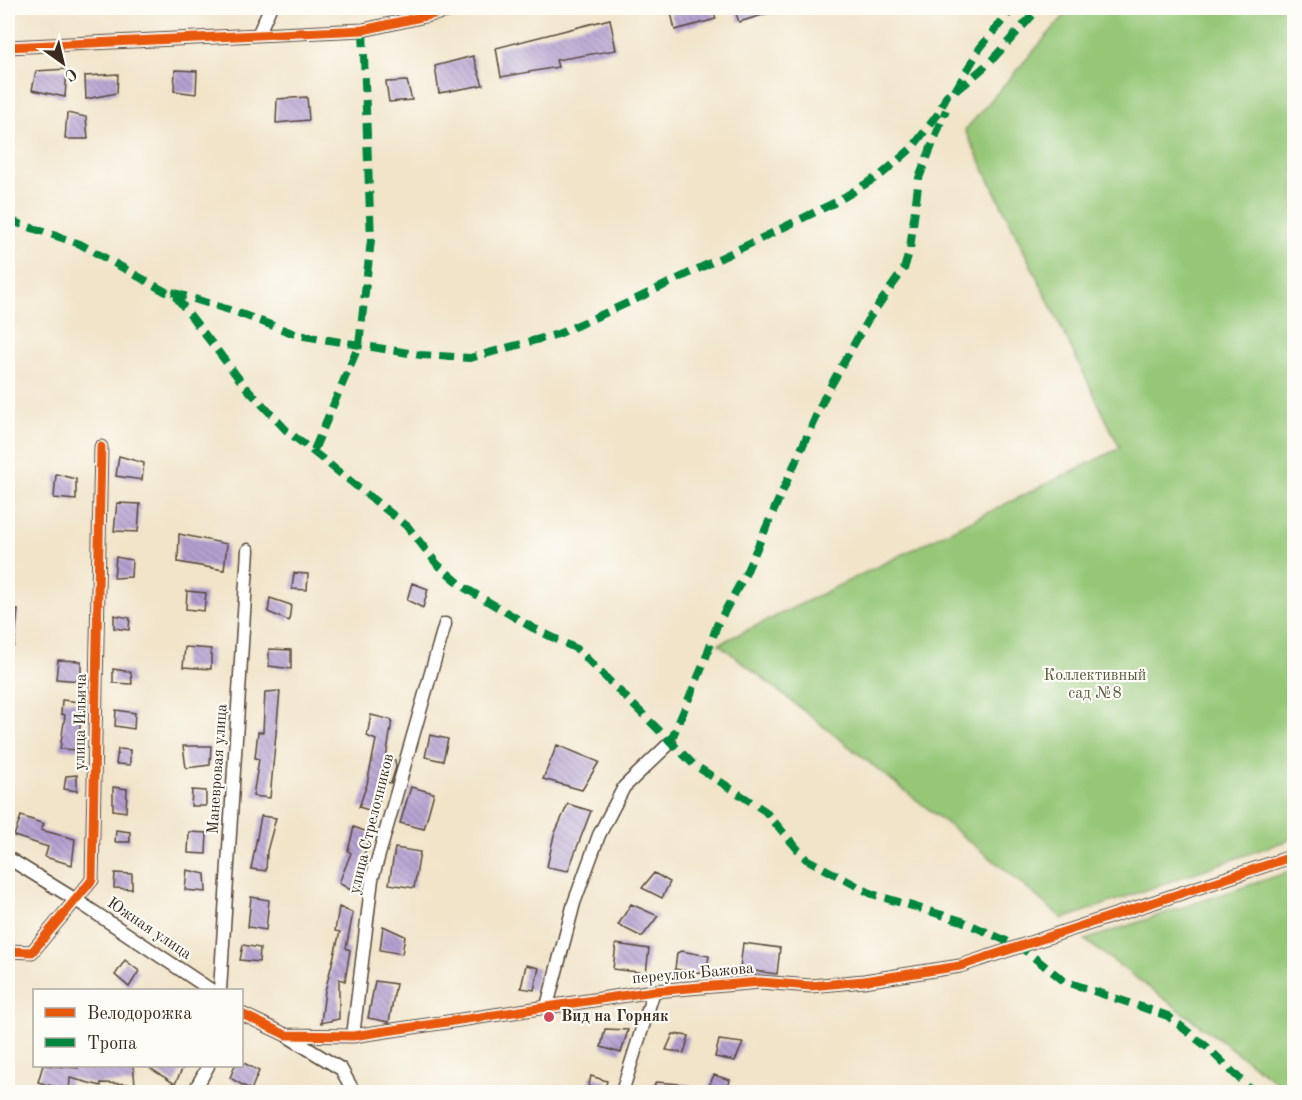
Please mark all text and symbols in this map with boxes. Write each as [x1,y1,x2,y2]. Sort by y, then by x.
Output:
north arrow [33,33,93,93]
text: С [61,64,79,83]
park label: Коллективный сад №8 [1044,668,1146,702]
street label: улица Ильича [72,673,90,771]
street label: Маневровая улица [205,703,231,835]
street label: улица Стрелочников [347,752,397,896]
street label: Южная улица [104,895,194,963]
street label: переулок Бажова [631,961,755,987]
legend [33,989,243,1067]
text: Велодорожка [87,1005,192,1023]
place label: Вид на Горняк [561,1009,669,1025]
marker: Вид на Горняк [542,1010,556,1024]
text: Тропа [87,1035,137,1053]

